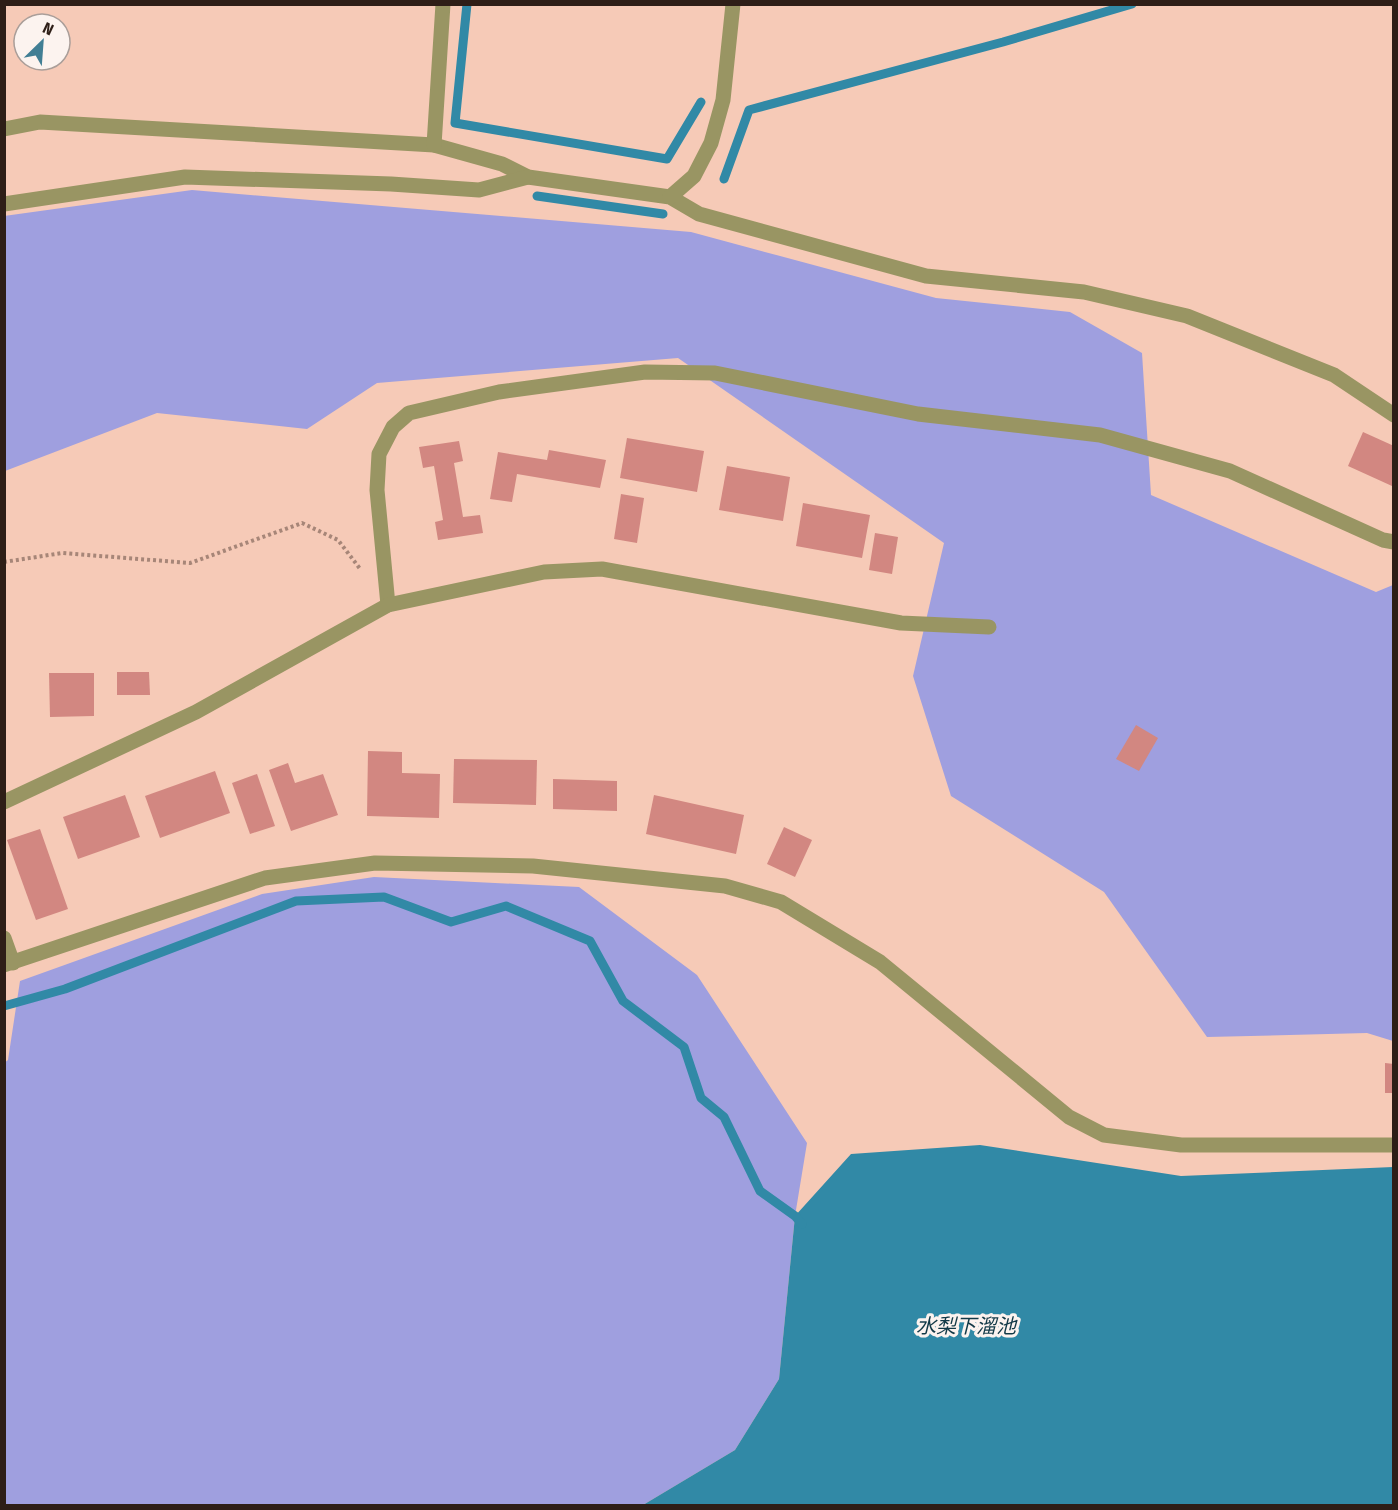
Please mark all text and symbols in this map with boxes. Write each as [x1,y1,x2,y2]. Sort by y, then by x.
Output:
north arrow [12,12,72,72]
text: N [40,18,56,39]
water label: 水梨下溜池 [916,1314,1018,1338]

